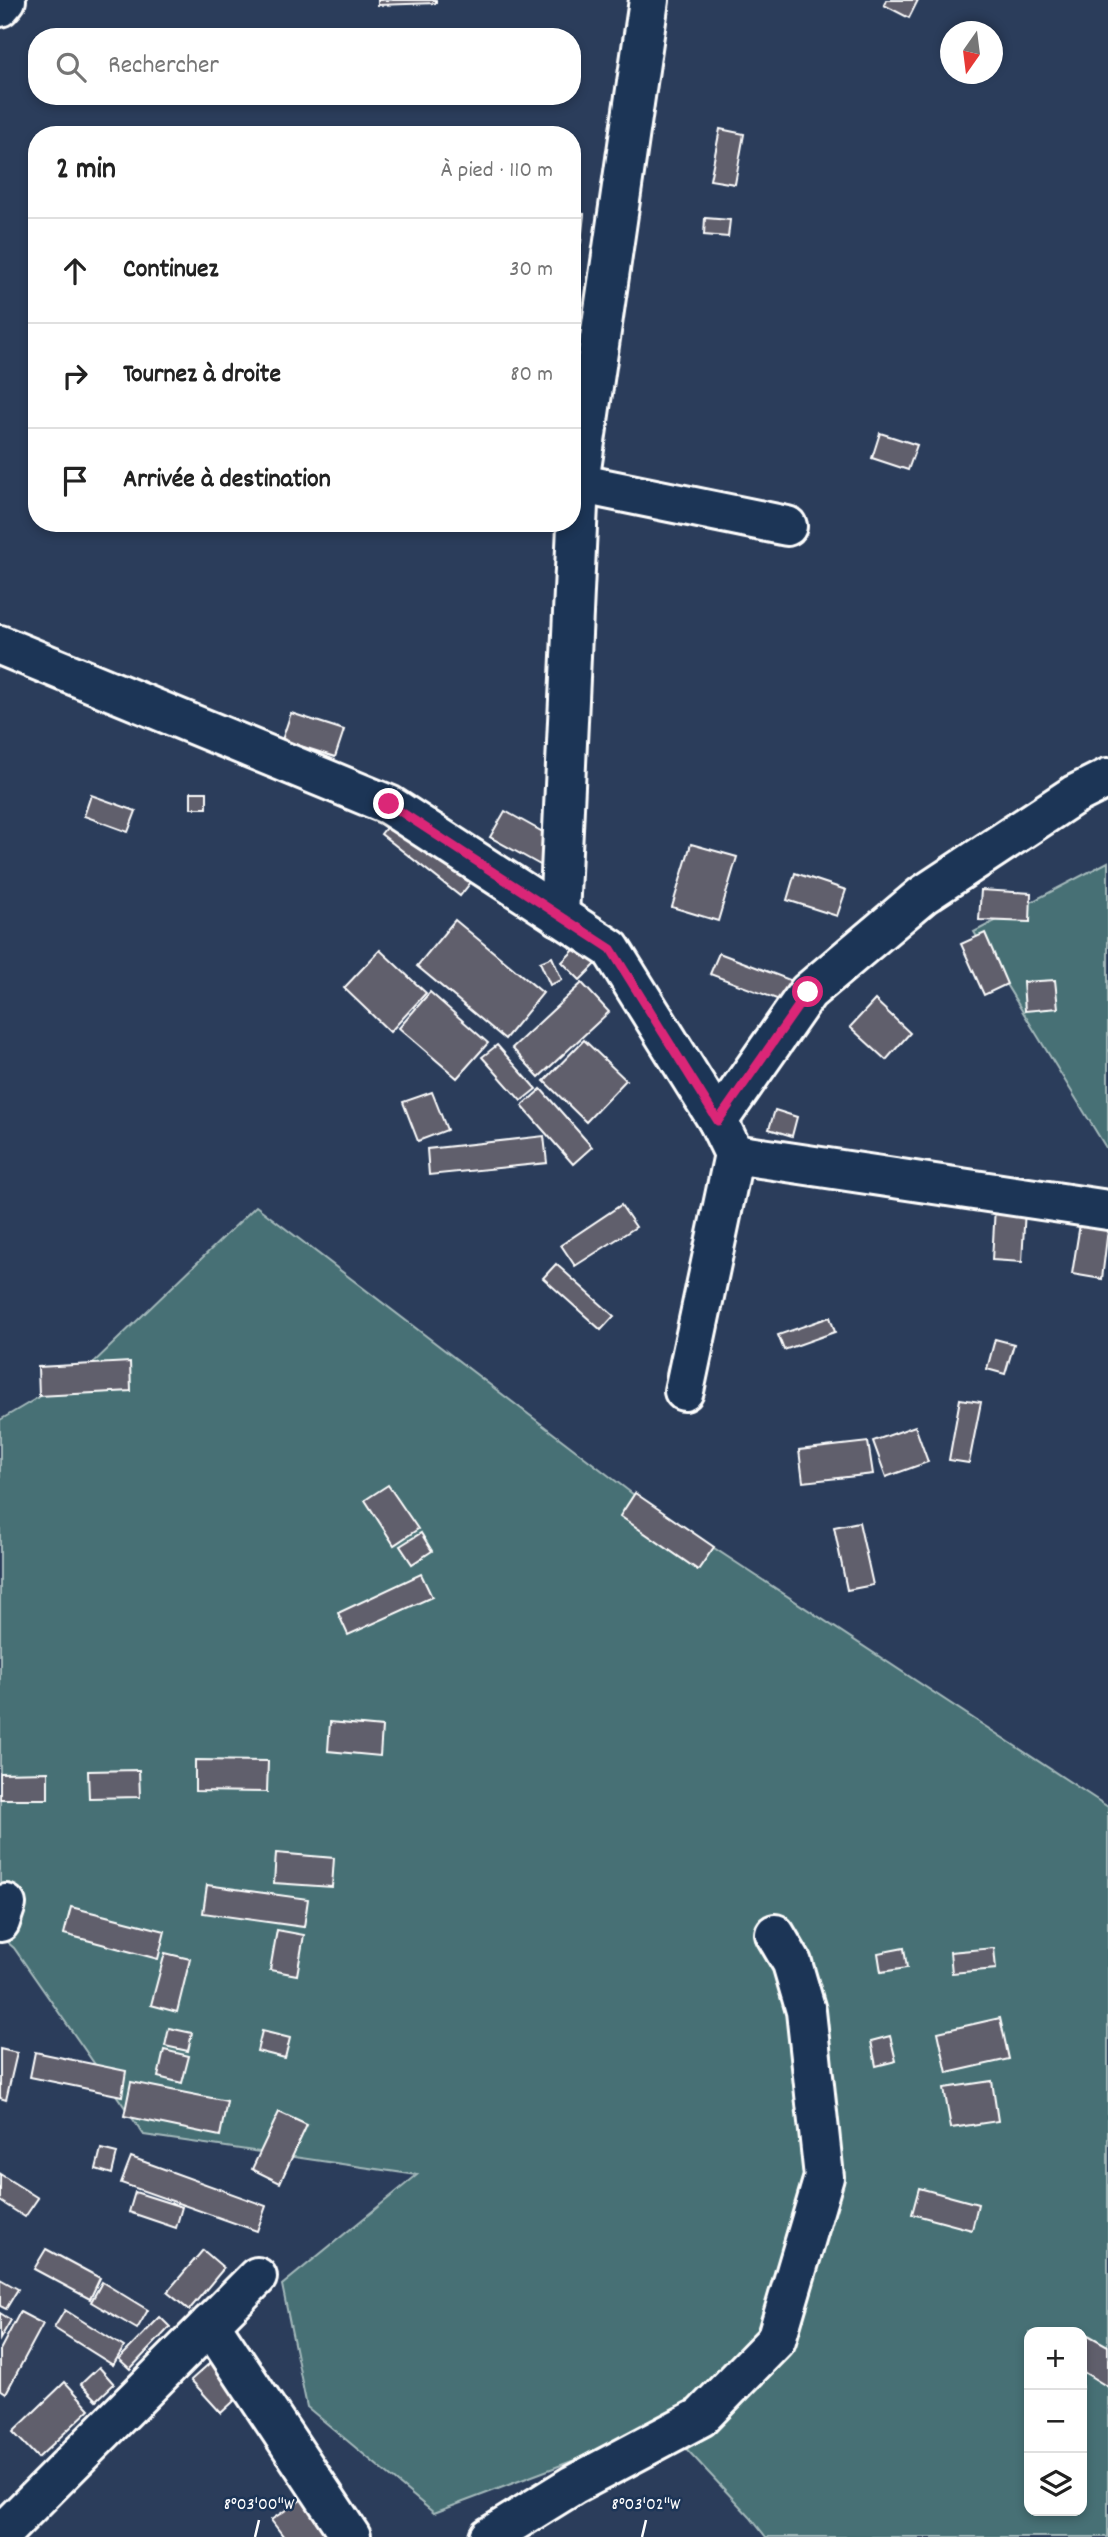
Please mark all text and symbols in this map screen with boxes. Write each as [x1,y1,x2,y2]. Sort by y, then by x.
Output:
north arrow [940,21,1003,84]
search box [28,28,581,105]
icon: search [52,48,90,86]
text: Rechercher [108,48,219,85]
text: 2 min [56,150,116,193]
text: À pied · 110 m [441,155,553,188]
icon: ahead [56,252,94,290]
text: Continuez [123,252,218,289]
text: 30 m [509,254,553,287]
icon: right [56,357,94,395]
text: Tournez à droite [123,357,281,394]
text: 80 m [510,359,553,392]
icon: arrive [56,462,94,500]
text: Arrivée à destination [123,462,331,499]
route end [373,788,404,819]
route start [792,976,823,1007]
map controls [1024,2327,1087,2516]
button: + [1024,2327,1087,2390]
button: − [1024,2390,1087,2453]
button: layers [1024,2453,1087,2516]
text: 8°03'00"W [224,2493,295,2518]
text: 8°03'02"W [612,2493,681,2518]

